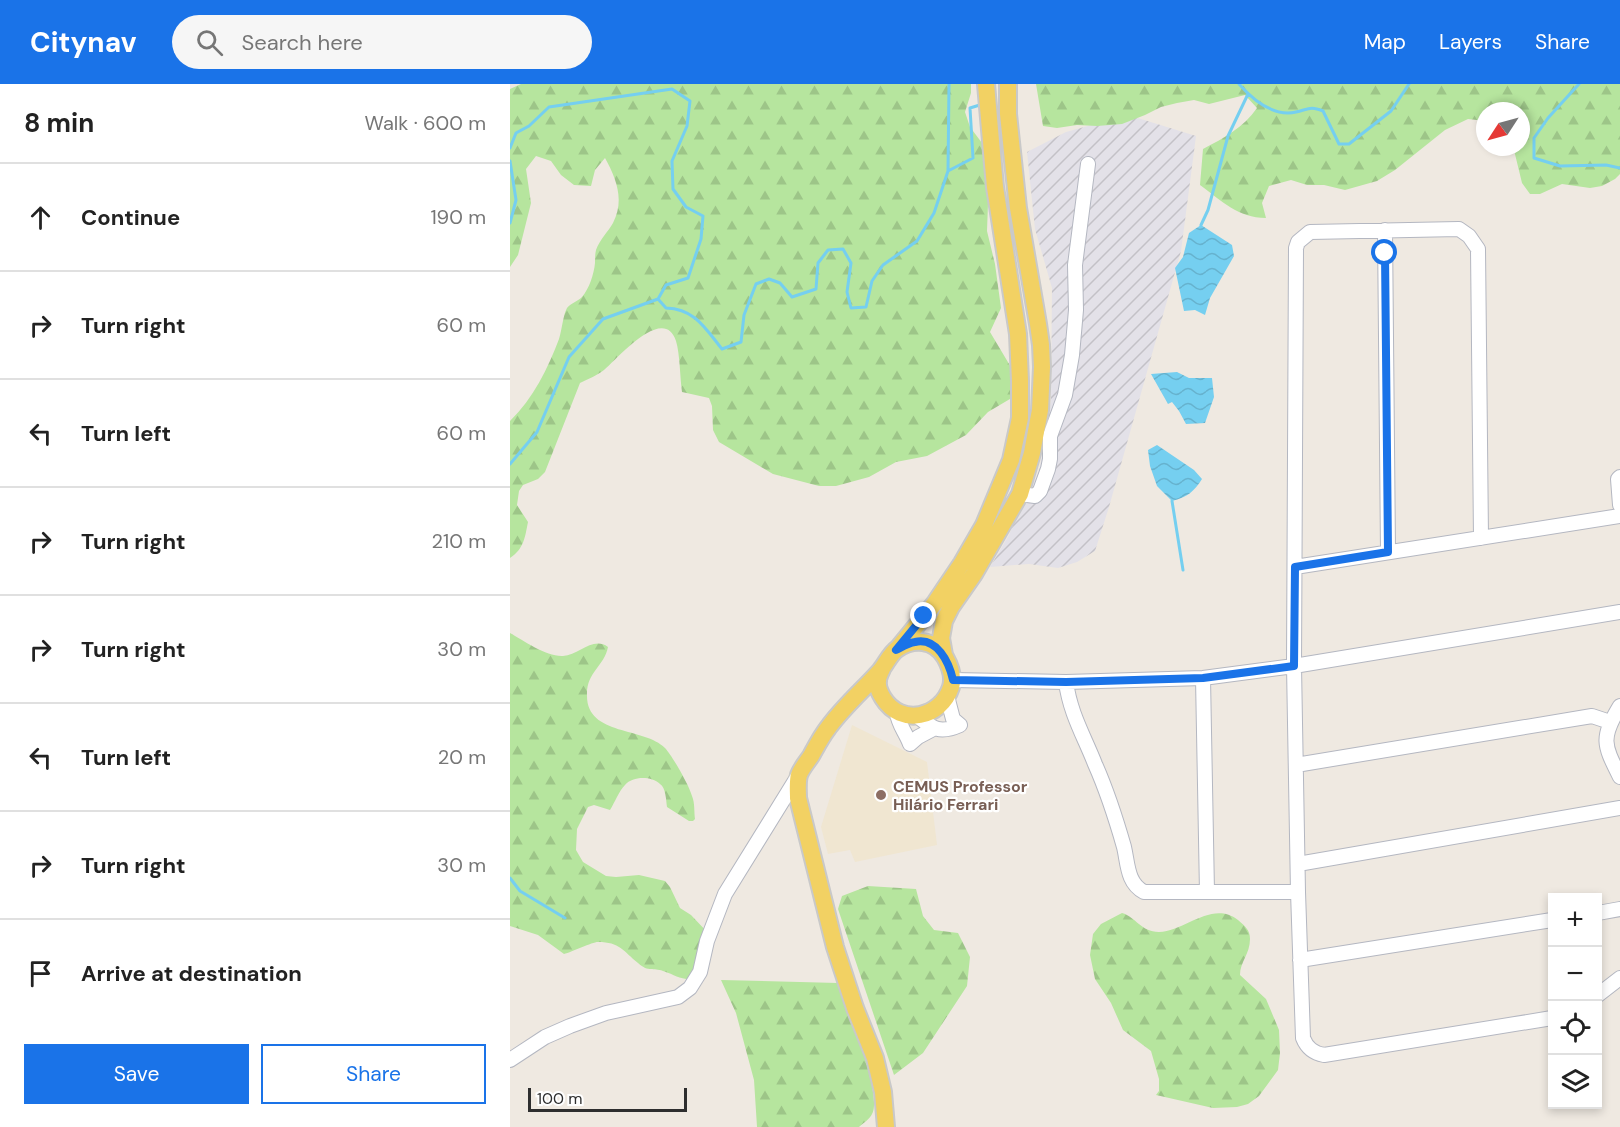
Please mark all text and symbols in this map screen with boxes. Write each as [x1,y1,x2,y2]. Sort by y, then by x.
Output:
search box [172,15,592,69]
text: Citynav [30,24,136,61]
icon: search [193,26,226,59]
text: Search here [241,28,363,57]
text: Map [1364,28,1406,56]
text: Layers [1439,28,1502,56]
text: Share [1535,28,1590,56]
north arrow [1476,102,1530,156]
text: 8 min [24,106,94,140]
text: Walk · 600 m [365,110,486,136]
icon: ahead [24,201,57,234]
text: Continue [81,203,180,232]
text: 190 m [430,204,486,230]
route start [1371,239,1397,265]
icon: right [24,309,57,342]
text: Turn right [81,311,186,340]
text: 60 m [437,312,486,338]
icon: left [24,417,57,450]
text: Turn left [81,419,171,448]
text: 60 m [437,420,486,446]
icon: right [24,525,57,558]
text: Turn right [81,527,186,556]
text: 210 m [431,528,486,554]
route end [910,602,936,628]
icon: right [24,633,57,666]
text: Turn right [81,635,186,664]
text: 30 m [437,636,486,662]
icon: left [24,741,57,774]
text: Turn left [81,743,171,772]
text: 20 m [438,744,486,770]
place label: CEMUS Professor Hilário Ferrari [893,776,1028,815]
marker: CEMUS Professor Hilário Ferrari [874,788,888,802]
icon: right [24,849,57,882]
text: Turn right [81,851,186,880]
text: 30 m [437,852,486,878]
map controls [1548,893,1602,1109]
button: + [1548,893,1602,947]
button: − [1548,947,1602,1001]
icon: arrive [24,957,57,990]
text: Arrive at destination [81,959,302,988]
button: locate [1548,1001,1602,1055]
button: Save [24,1044,249,1104]
button: Share [261,1044,486,1104]
button: layers [1548,1055,1602,1109]
scale bar [528,1085,687,1112]
text: 100 m [537,1088,582,1109]

